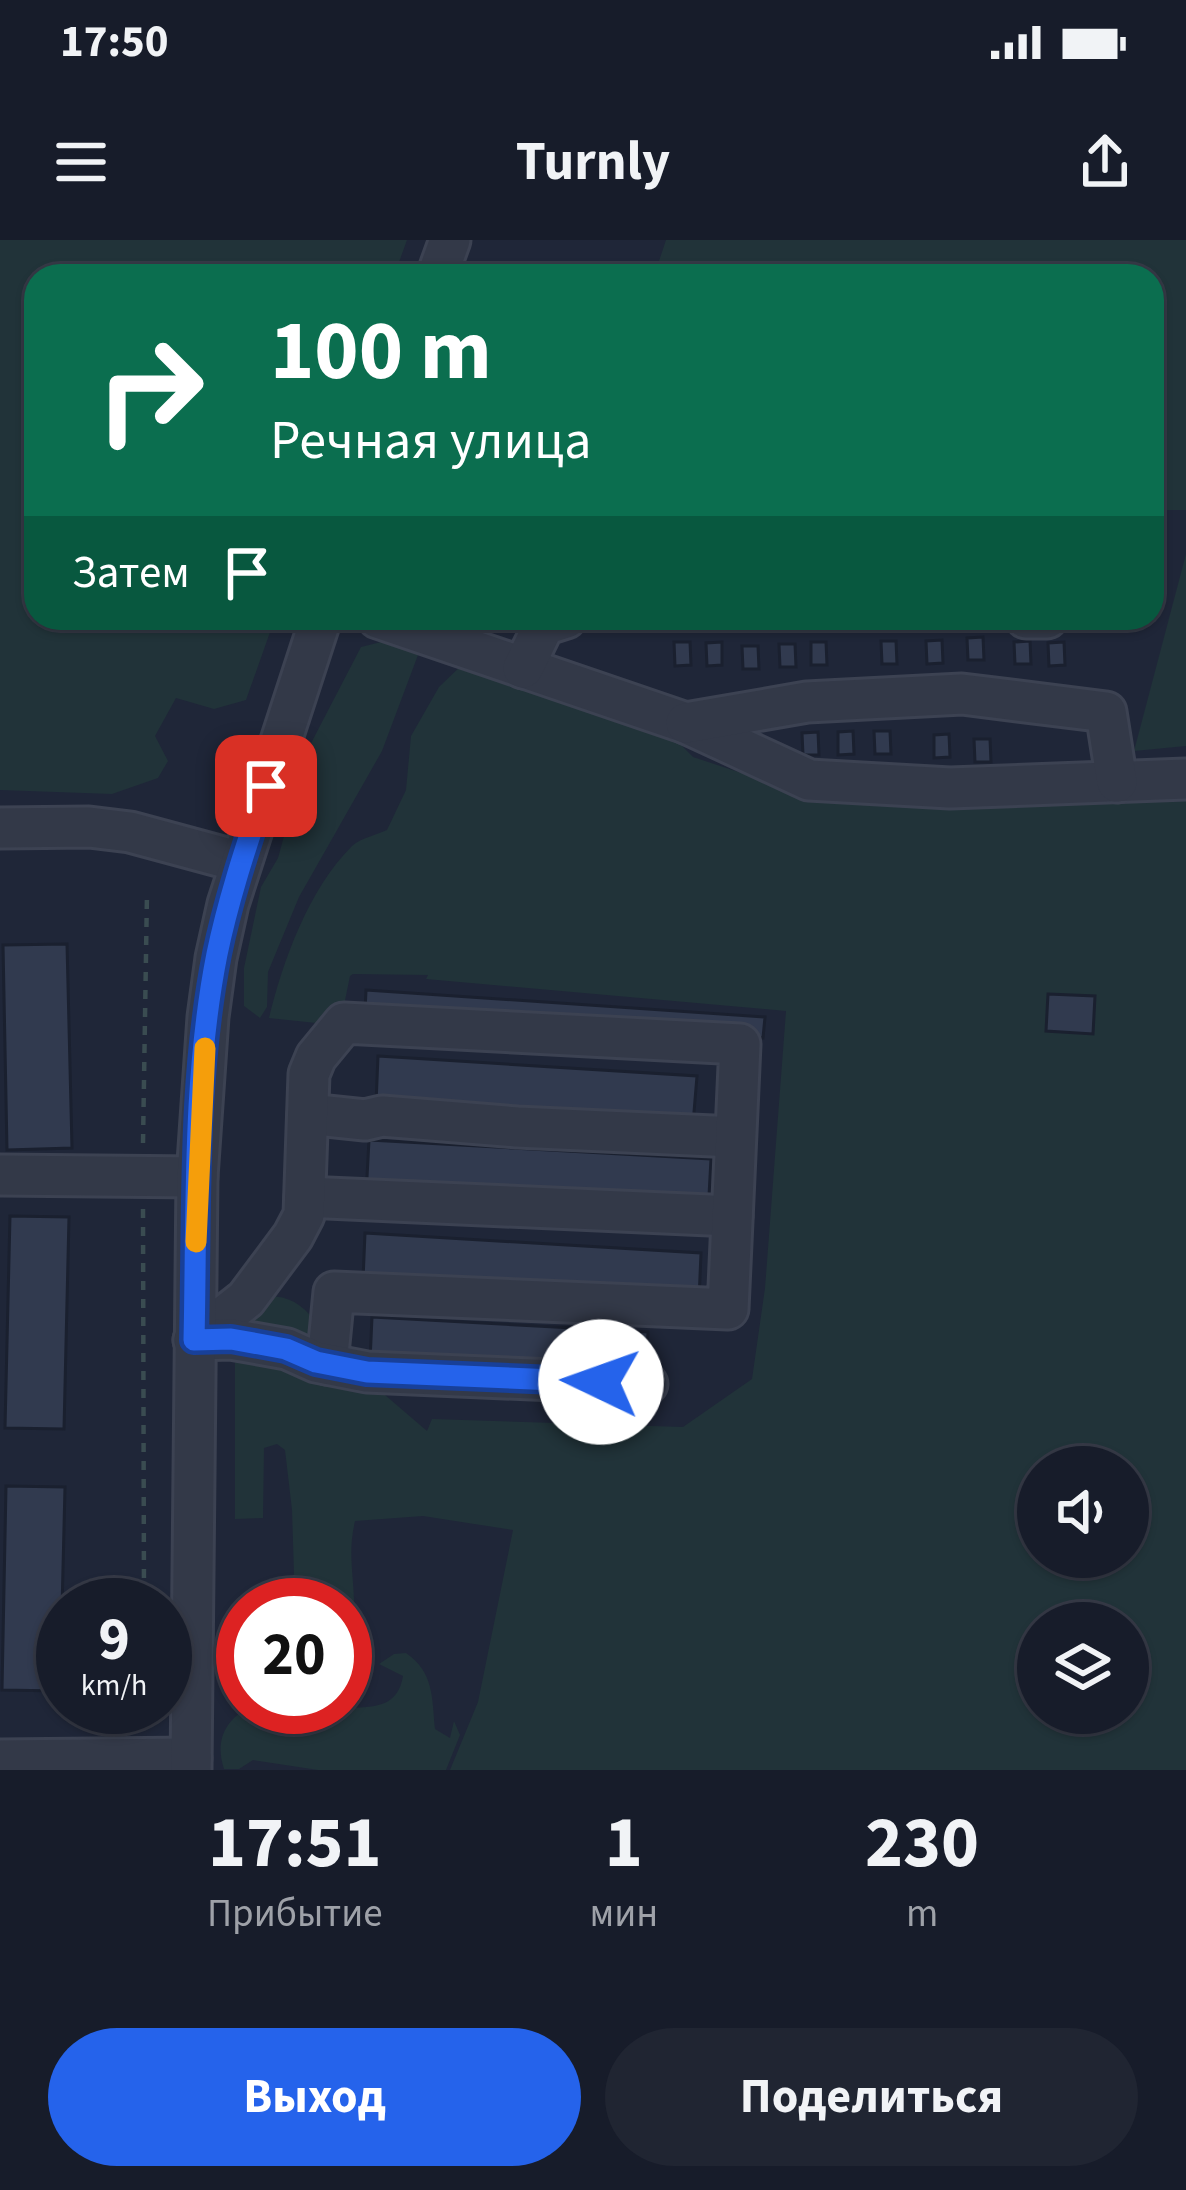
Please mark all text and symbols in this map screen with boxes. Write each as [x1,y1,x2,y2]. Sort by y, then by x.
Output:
text: 17:50 [60,10,169,74]
text: Turnly [516,124,670,201]
icon: menu [48,129,114,195]
icon: share [1072,129,1138,195]
text: 100 m [270,292,492,412]
icon: right [72,312,228,468]
text: Речная улица [270,403,591,480]
icon: arrive [214,540,280,606]
text: Затем [72,541,190,605]
pin [215,735,317,837]
icon: arrive [233,753,299,819]
position arrow [538,1319,664,1445]
map controls [1017,1446,1149,1734]
button: sound [1017,1446,1149,1578]
speed limit sign: 20 [216,1578,372,1734]
text: 9 [98,1598,130,1683]
button: layers [1017,1602,1149,1734]
text: km/h [81,1664,147,1707]
text: 17:51 [208,1792,382,1895]
text: 1 [605,1792,643,1895]
text: 230 [865,1792,979,1895]
text: Прибытие [207,1886,383,1942]
text: мин [589,1886,658,1942]
text: m [906,1886,938,1942]
button: Выход [48,2028,581,2166]
button: Поделиться [605,2028,1138,2166]

